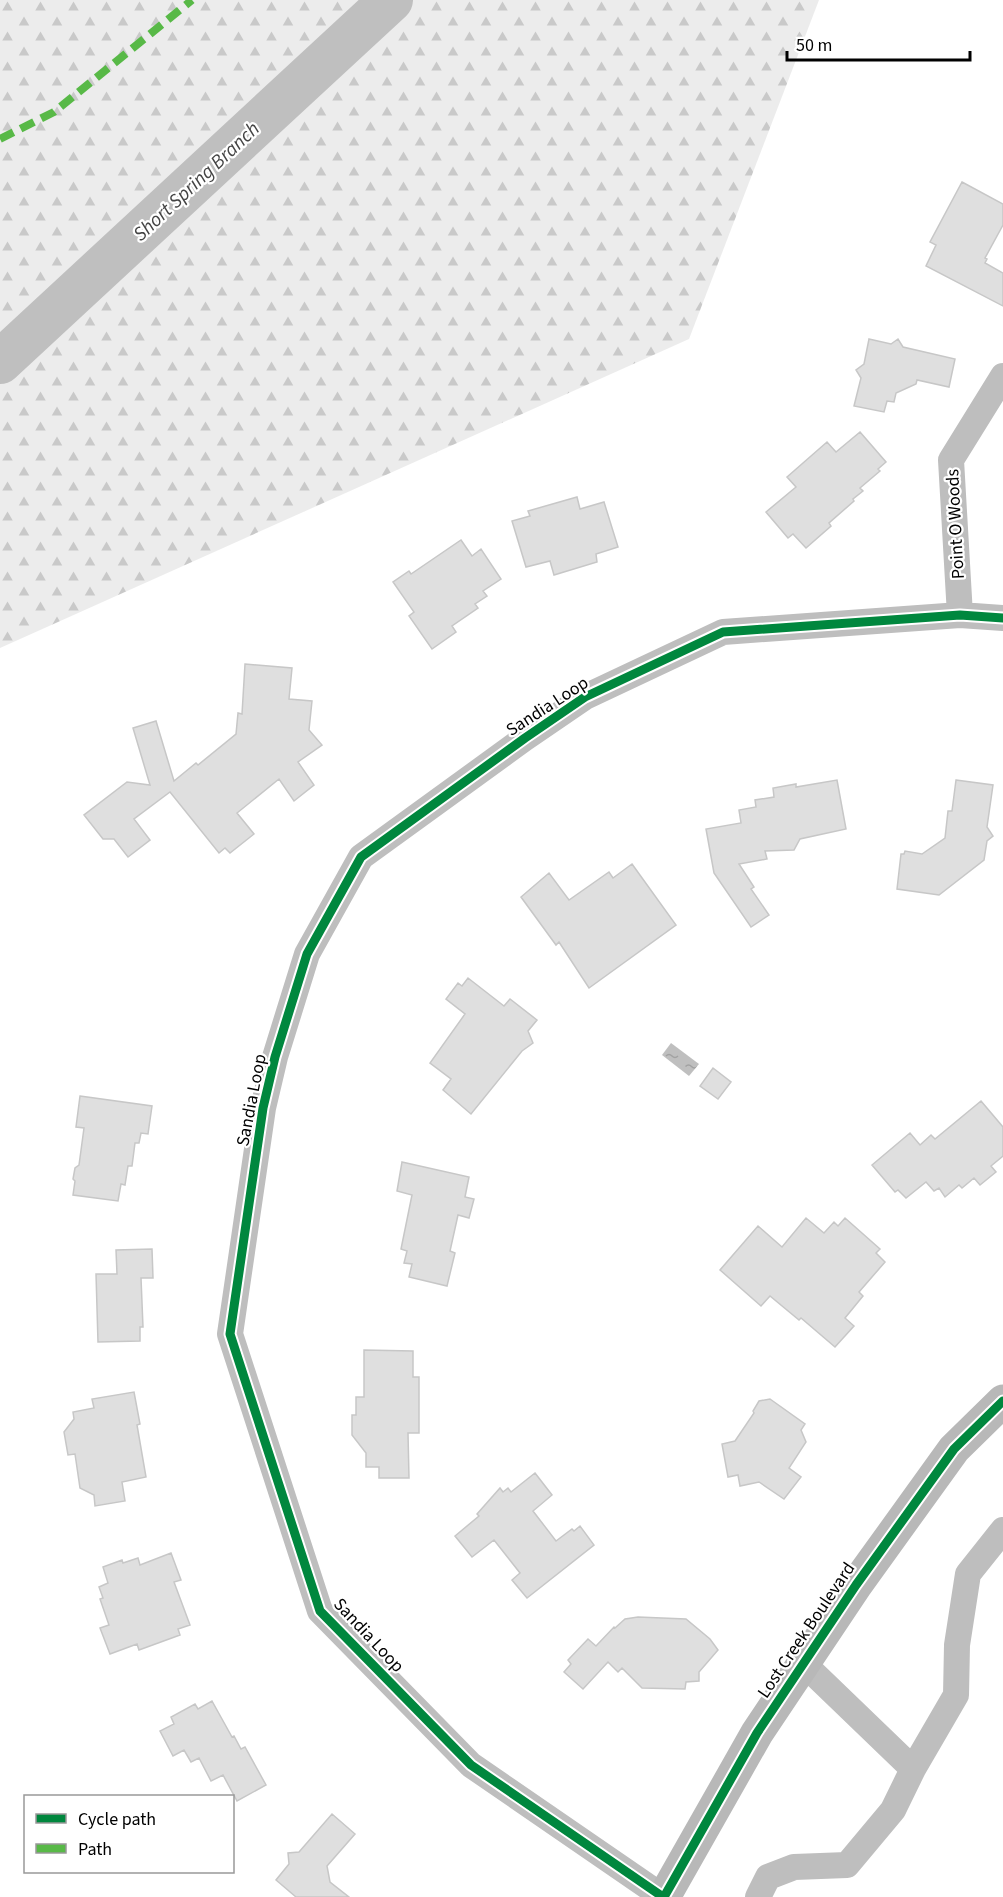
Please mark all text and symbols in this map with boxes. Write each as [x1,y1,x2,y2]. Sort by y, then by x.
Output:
scale bar [787,24,970,62]
text: 50 m [796,33,832,58]
water label: Short Spring Branch [127,116,266,248]
street label: Point O Woods [940,468,971,580]
street label: Sandia Loop [501,670,593,742]
street label: Sandia Loop [230,1052,273,1148]
street label: Lost Creek Boulevard [752,1557,861,1703]
street label: Sandia Loop [328,1593,410,1678]
legend [24,1795,234,1873]
text: Cycle path [78,1807,156,1832]
text: Path [78,1837,112,1862]

